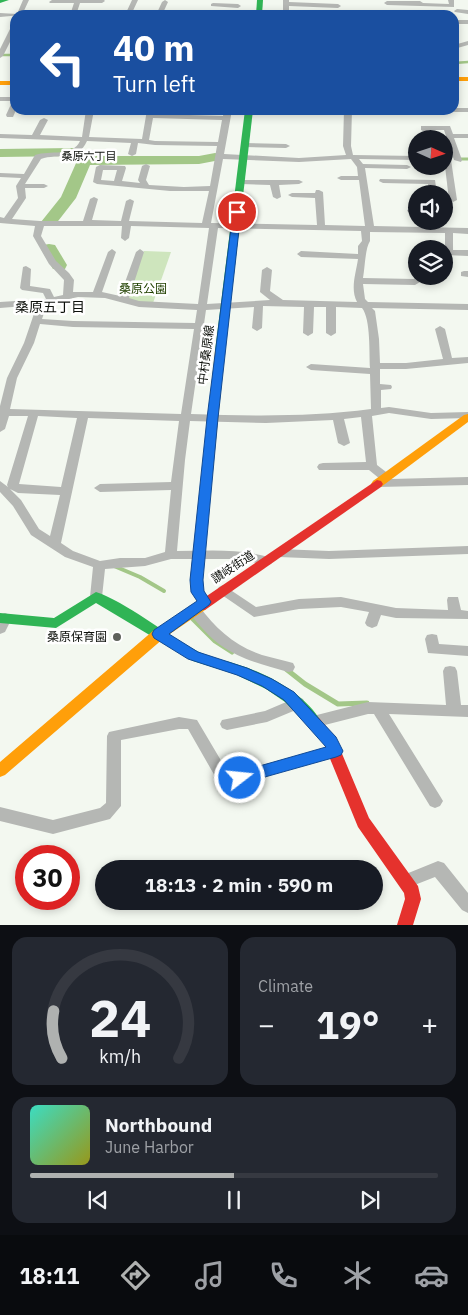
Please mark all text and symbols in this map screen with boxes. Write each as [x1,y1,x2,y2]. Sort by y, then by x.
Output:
text: 40 m [113,25,195,71]
icon: left [30,30,95,95]
text: Turn left [113,69,196,98]
north arrow [408,130,452,175]
map controls [408,130,453,285]
district label: 桑原六丁目 [62,149,117,163]
button: sound [408,185,453,230]
pin [216,191,258,233]
icon: arrive [223,198,251,226]
button: layers [408,240,453,285]
park label: 桑原公園 [119,281,167,296]
district label: 桑原五丁目 [15,298,85,316]
street label: 中村桑原線 [194,324,217,386]
street label: 讃岐街道 [209,547,257,586]
place label: 桑原保育園 [47,629,107,644]
marker: 桑原保育園 [111,631,123,643]
position arrow [213,751,265,803]
speed limit sign: 30 [15,845,80,910]
text: 18:13 · 2 min · 590 m [145,873,333,897]
text: Climate [258,976,313,996]
text: 24 [89,984,151,1051]
text: 19° [316,1000,380,1049]
text: − [258,1006,275,1043]
text: + [421,1006,438,1043]
text: km/h [99,1045,141,1068]
text: Northbound [105,1113,212,1137]
text: June Harbor [105,1137,194,1157]
icon: previous [84,1186,112,1214]
icon: pause [220,1186,248,1214]
icon: next [356,1186,384,1214]
icon: directions [118,1258,153,1293]
icon: music [192,1258,227,1293]
icon: phone [266,1258,301,1293]
icon: climate [340,1258,375,1293]
icon: car [414,1258,449,1293]
text: 18:11 [19,1261,79,1290]

